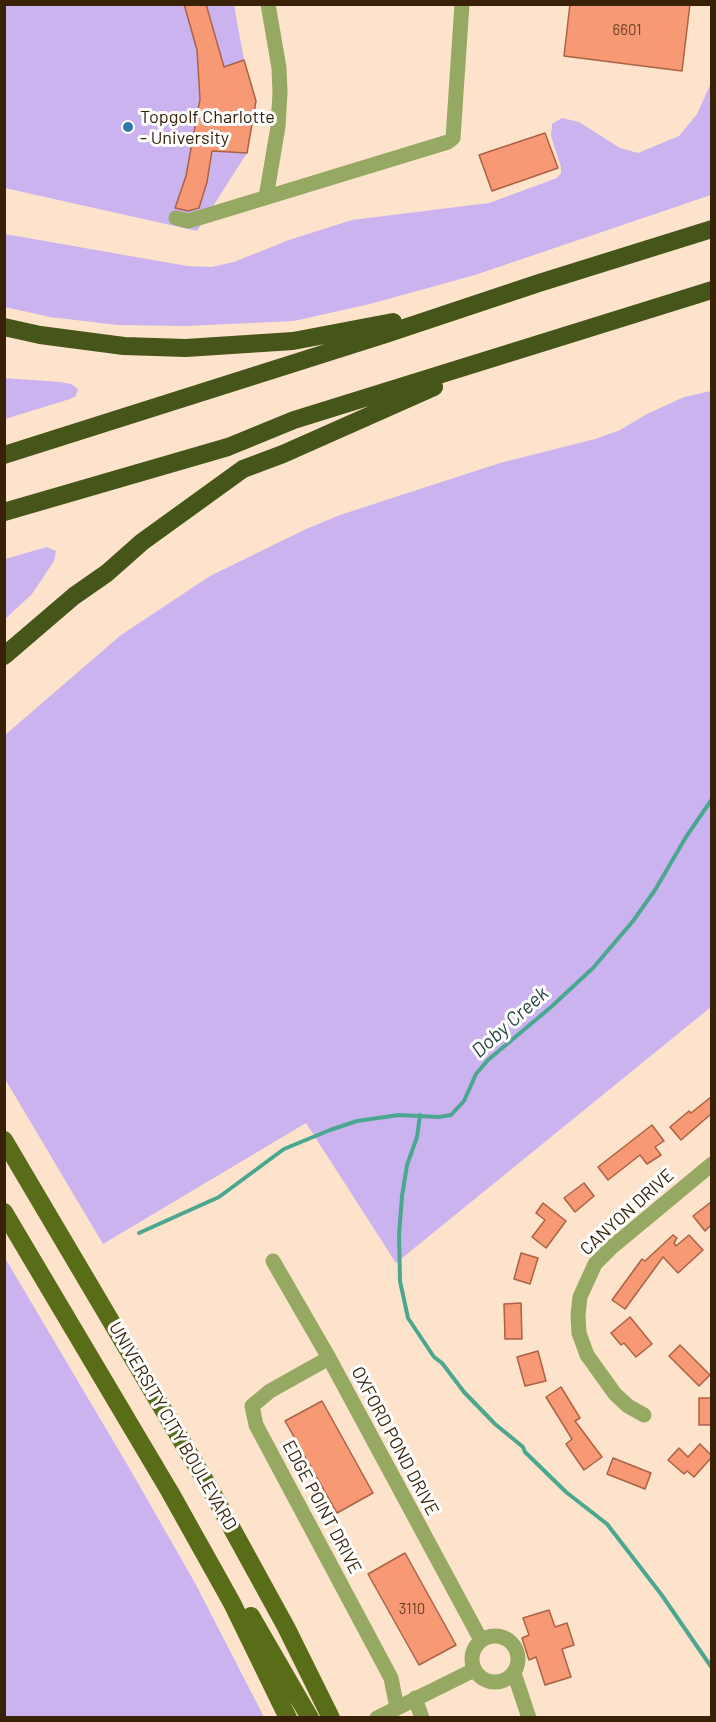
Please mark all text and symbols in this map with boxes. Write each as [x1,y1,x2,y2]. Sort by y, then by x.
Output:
house number: 6601 [613,21,641,39]
place label: Topgolf Charlotte - University [140,106,275,148]
marker: Topgolf Charlotte - University [121,120,135,134]
water label: Doby Creek [467,981,553,1063]
street label: CANYON DRIVE [576,1164,678,1260]
street label: UNIVERSITY CITY BOULEVARD [104,1318,242,1534]
street label: OXFORD POND DRIVE [347,1363,443,1519]
street label: EDGE POINT DRIVE [278,1437,366,1577]
house number: 3110 [399,1600,425,1618]

